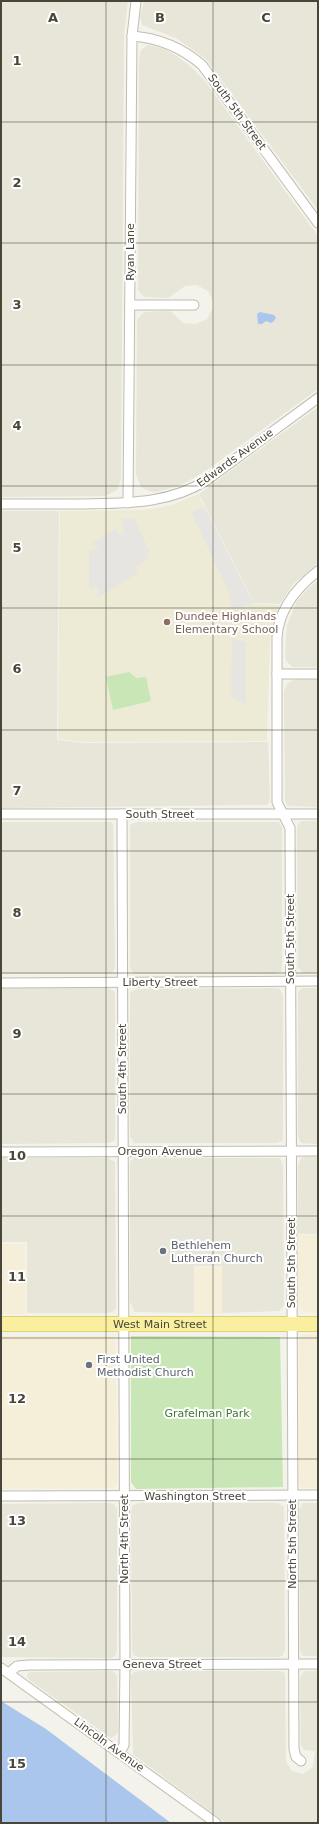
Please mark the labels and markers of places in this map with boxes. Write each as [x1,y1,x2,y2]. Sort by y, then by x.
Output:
place label: Dundee Highlands Elementary School [175,610,278,636]
marker: Dundee Highlands Elementary School [162,617,172,627]
place label: Bethlehem Lutheran Church [171,1239,263,1265]
marker: Bethlehem Lutheran Church [158,1246,168,1256]
place label: First United Methodist Church [97,1353,194,1379]
marker: First United Methodist Church [84,1360,94,1370]

